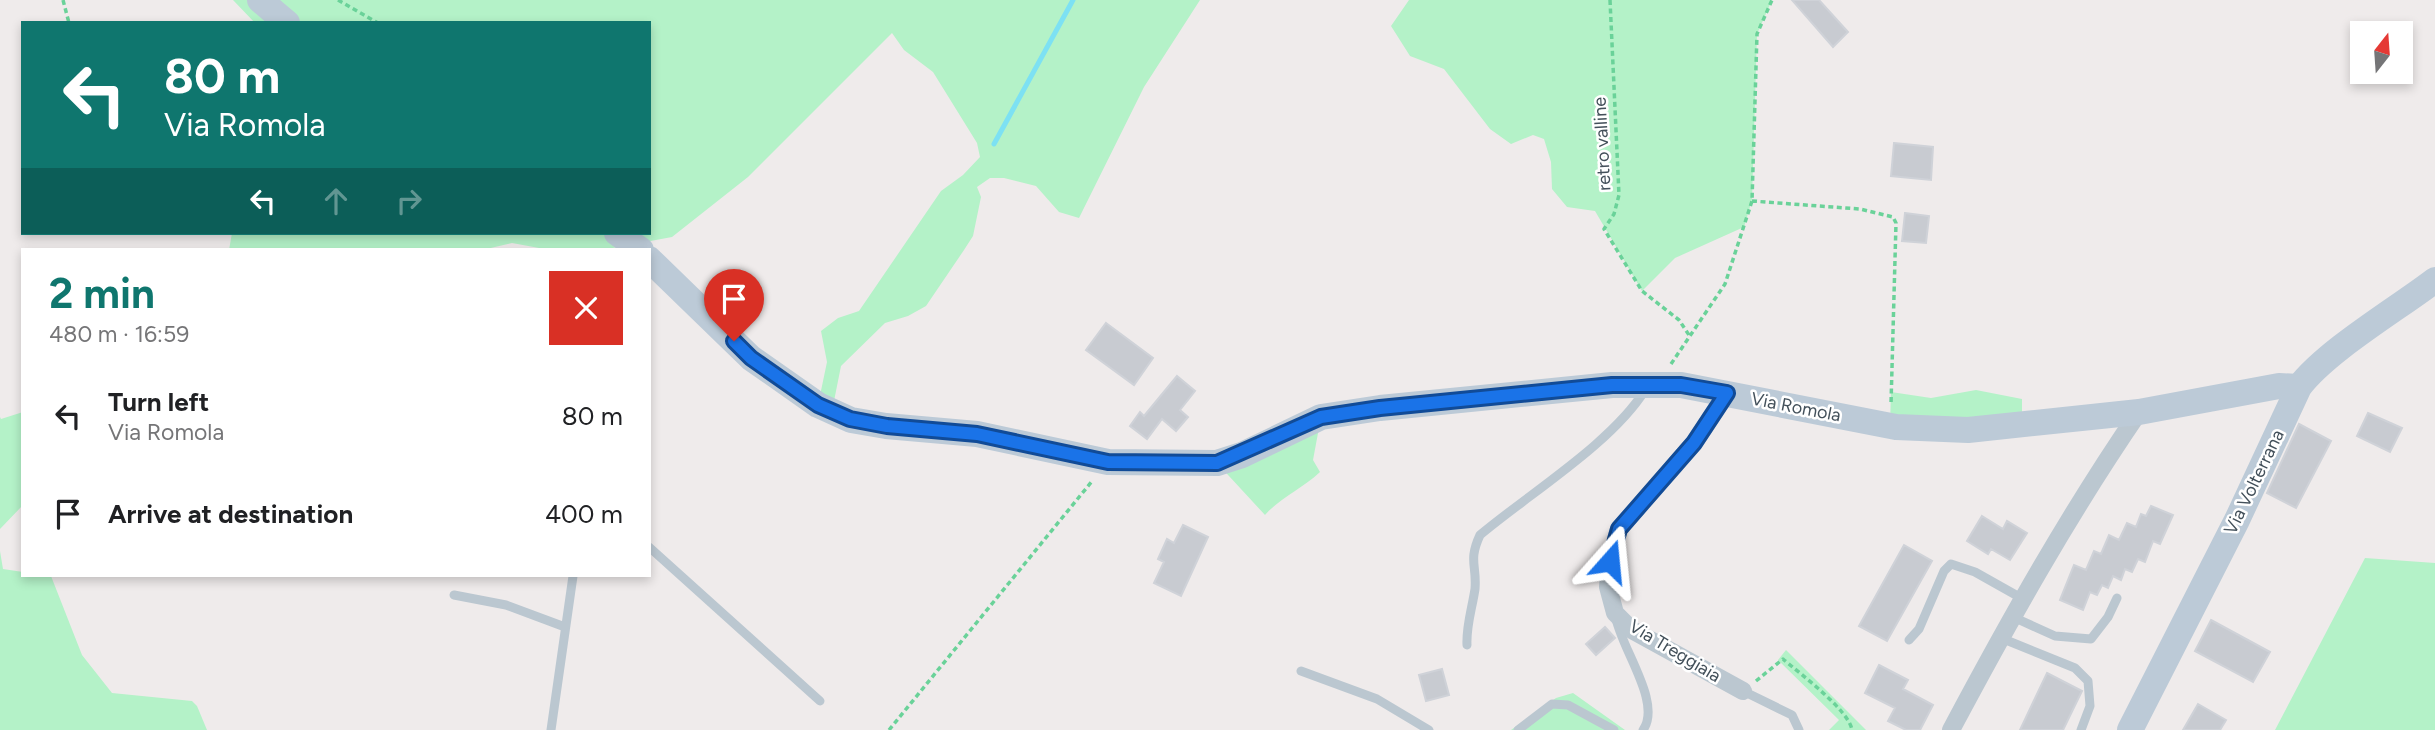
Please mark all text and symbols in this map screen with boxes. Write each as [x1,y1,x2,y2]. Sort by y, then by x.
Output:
north arrow [2350,21,2413,84]
map controls [2350,21,2413,84]
text: 80 m [164,46,280,105]
icon: left [49,49,140,140]
street label: retro valline [1589,96,1615,192]
text: Via Romola [164,106,326,144]
icon: left [244,182,282,220]
icon: ahead [317,182,355,220]
icon: right [390,182,428,220]
text: 2 min [49,268,155,319]
pin [704,269,764,341]
button: close [549,271,623,345]
icon: arrive [715,280,753,318]
text: 480 m · 16:59 [49,320,189,348]
text: Turn left [108,386,209,418]
street label: Via Romola [1749,388,1843,426]
icon: left [49,397,87,435]
text: 80 m [562,400,623,432]
text: Via Romola [108,418,224,446]
street label: Via Volterrana [2219,426,2289,538]
icon: arrive [49,495,87,533]
text: Arrive at destination [108,498,353,530]
text: 400 m [545,498,623,530]
position arrow [1573,524,1647,598]
street label: Via Treggiaia [1625,615,1725,687]

